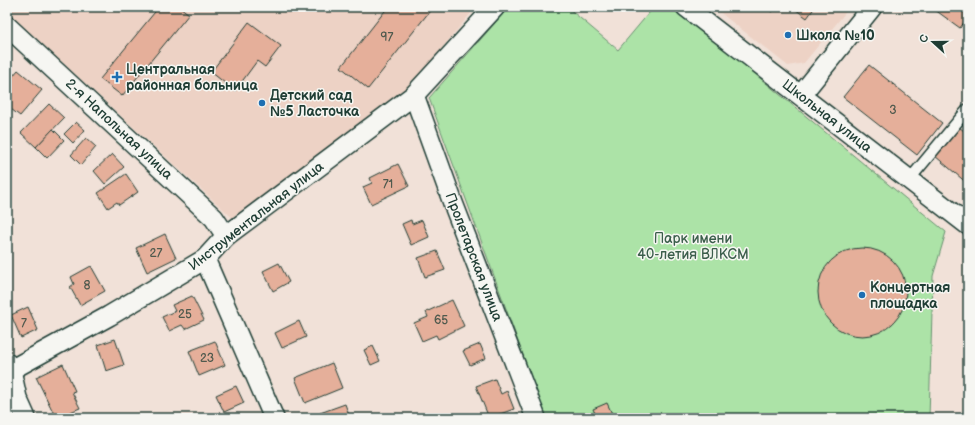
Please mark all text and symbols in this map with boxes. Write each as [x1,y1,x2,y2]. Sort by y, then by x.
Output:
north arrow [913,22,953,62]
place label: Школа №10 [796,27,875,44]
house number: 97 [381,30,394,45]
marker: Школа №10 [783,30,793,40]
text: С [917,32,932,44]
place label: Центральная районная больница [126,61,259,94]
marker: Центральная районная больница [111,71,123,83]
street label: 2-я Напольная улица [62,75,177,184]
street label: Школьная улица [779,76,876,157]
place label: Детский сад №5 Ласточка [270,87,360,120]
marker: Детский сад №5 Ласточка [257,98,267,108]
house number: 3 [889,103,897,118]
street label: Инструментальная улица [185,157,328,274]
house number: 71 [383,177,393,192]
street label: Пролетарская улица [442,190,507,324]
park label: Парк имени 40-летия ВЛКСМ [637,230,749,263]
house number: 27 [150,246,163,261]
house number: 8 [84,278,91,293]
place label: Концертная площадка [870,279,950,312]
marker: Концертная площадка [857,290,867,300]
house number: 25 [178,307,192,322]
house number: 65 [434,313,448,328]
house number: 7 [21,316,27,331]
house number: 23 [200,351,214,366]

